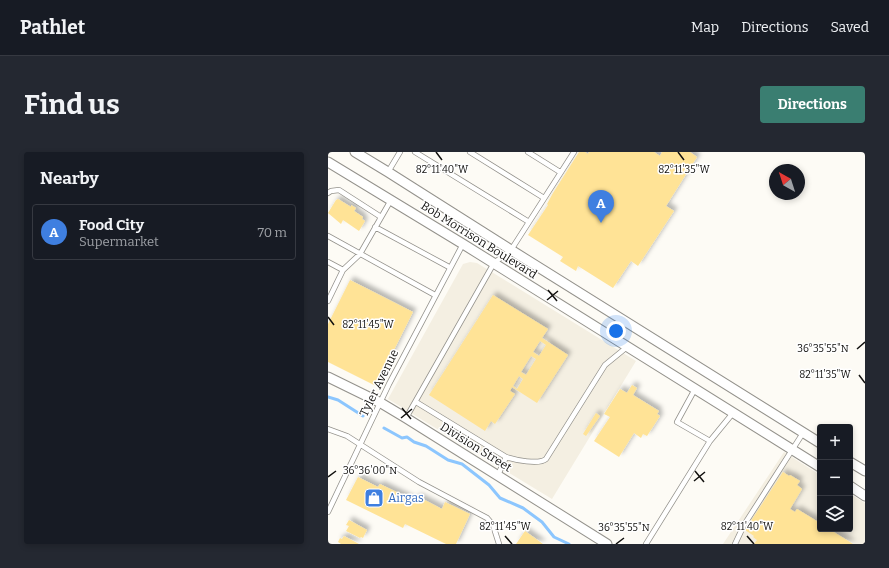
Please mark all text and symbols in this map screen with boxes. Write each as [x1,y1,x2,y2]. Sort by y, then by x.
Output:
text: Pathlet [20,16,85,39]
text: Map [691,19,719,36]
text: Directions [741,19,809,36]
text: Saved [831,19,869,36]
button: Directions [760,86,865,123]
text: Find us [24,88,120,121]
text: 82°11'40"W [416,164,469,176]
text: 82°11'35"W [658,164,711,176]
north arrow [769,164,805,200]
text: Nearby [40,168,99,189]
pin: A [588,190,614,223]
street label: Bob Morrison Boulevard [418,198,540,282]
text: Food City [79,216,144,234]
text: A [49,225,59,240]
text: 70 m [257,225,287,240]
text: Supermarket [79,234,159,249]
text: 82°11'45"W [342,319,395,331]
your location [606,321,626,341]
text: 36°35'55"N [797,343,849,355]
street label: Tyler Avenue [357,347,401,419]
text: 82°11'35"W [799,369,852,381]
street label: Division Street [438,419,515,475]
map controls [817,424,853,532]
button: + [817,424,853,460]
button: − [817,460,853,496]
text: 36°36'00"N [343,465,397,477]
shop icon: Airgas [363,487,385,509]
place label: Airgas [388,491,424,505]
button: layers [817,496,853,532]
text: 82°11'45"W [479,521,532,533]
text: 82°11'40"W [721,521,774,533]
text: 36°35'55"N [598,522,650,534]

